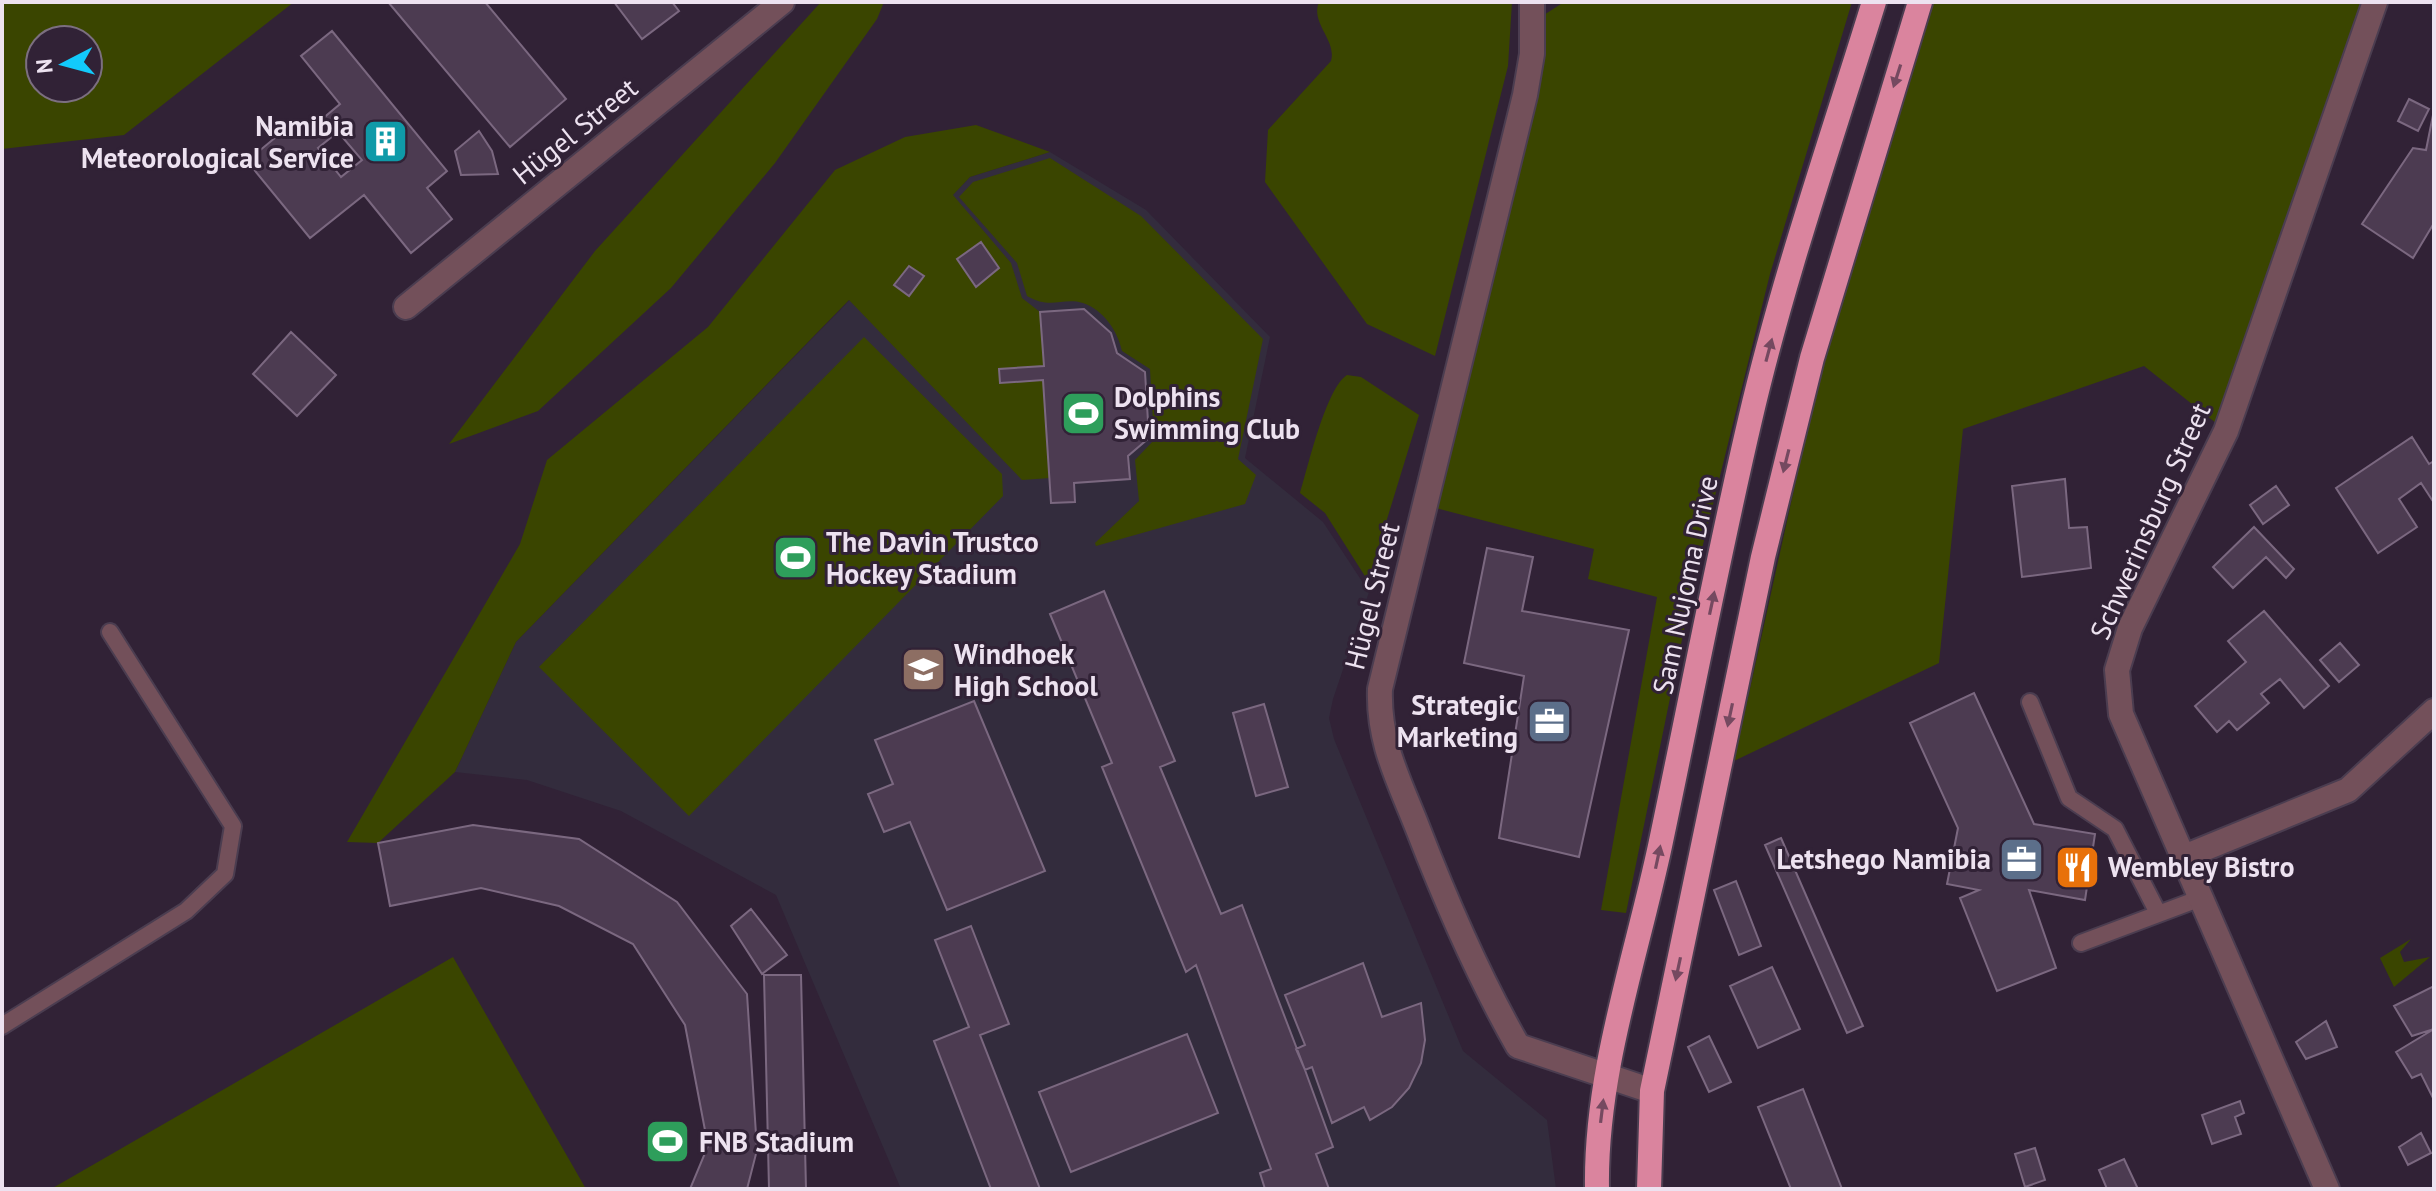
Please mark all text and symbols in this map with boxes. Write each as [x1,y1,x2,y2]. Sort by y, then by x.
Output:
north arrow [24,24,104,104]
text: N [29,57,59,75]
one-way arrow [1890,65,1902,89]
street label: Hügel Street [505,69,645,192]
place label: Namibia Meteorological Service [81,107,354,176]
building icon: Namibia Meteorological Service [361,118,409,166]
one-way arrow [1763,337,1775,362]
place label: Dolphins Swimming Club [1114,378,1300,447]
sports icon: Dolphins Swimming Club [1059,389,1107,437]
street label: Schwerinsburg Street [2081,396,2219,645]
one-way arrow [1780,448,1792,473]
street label: Sam Nujoma Drive [1643,472,1726,697]
street label: Hügel Street [1335,518,1408,673]
place label: The Davin Trustco Hockey Stadium [826,523,1039,592]
sports icon: The Davin Trustco Hockey Stadium [771,534,819,582]
one-way arrow [1706,590,1718,615]
place label: Windhoek High School [954,635,1098,704]
school or university icon: Windhoek High School [899,646,947,694]
place label: Strategic Marketing [1397,686,1518,755]
office icon: Strategic Marketing [1525,697,1573,745]
one-way arrow [1723,702,1736,727]
office icon: Letshego Namibia [1998,835,2046,883]
place label: Letshego Namibia [1777,840,1991,877]
restaurant icon: Wembley Bistro [2053,843,2101,891]
one-way arrow [1652,845,1665,870]
place label: Wembley Bistro [2108,848,2294,885]
one-way arrow [1671,957,1684,982]
one-way arrow [1595,1098,1608,1123]
sports icon: FNB Stadium [644,1118,692,1166]
place label: FNB Stadium [699,1123,854,1160]

